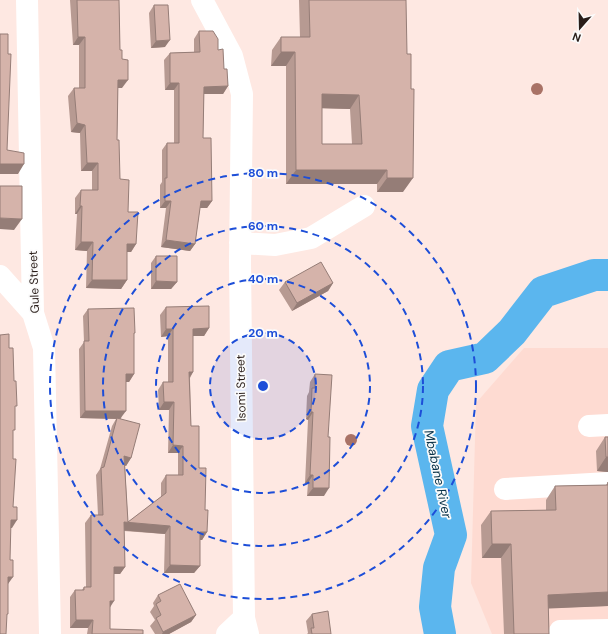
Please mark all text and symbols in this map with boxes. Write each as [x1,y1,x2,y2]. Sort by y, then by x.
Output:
north arrow [560,8,600,48]
text: N [570,29,583,45]
text: 80 m [248,165,278,181]
text: 60 m [248,218,278,234]
street label: Gule Street [25,250,43,314]
text: 40 m [248,271,278,287]
text: 20 m [248,325,278,341]
street label: Isomi Street [232,354,250,422]
centre of rings [256,379,270,393]
water label: Mbabane River [420,428,456,521]

